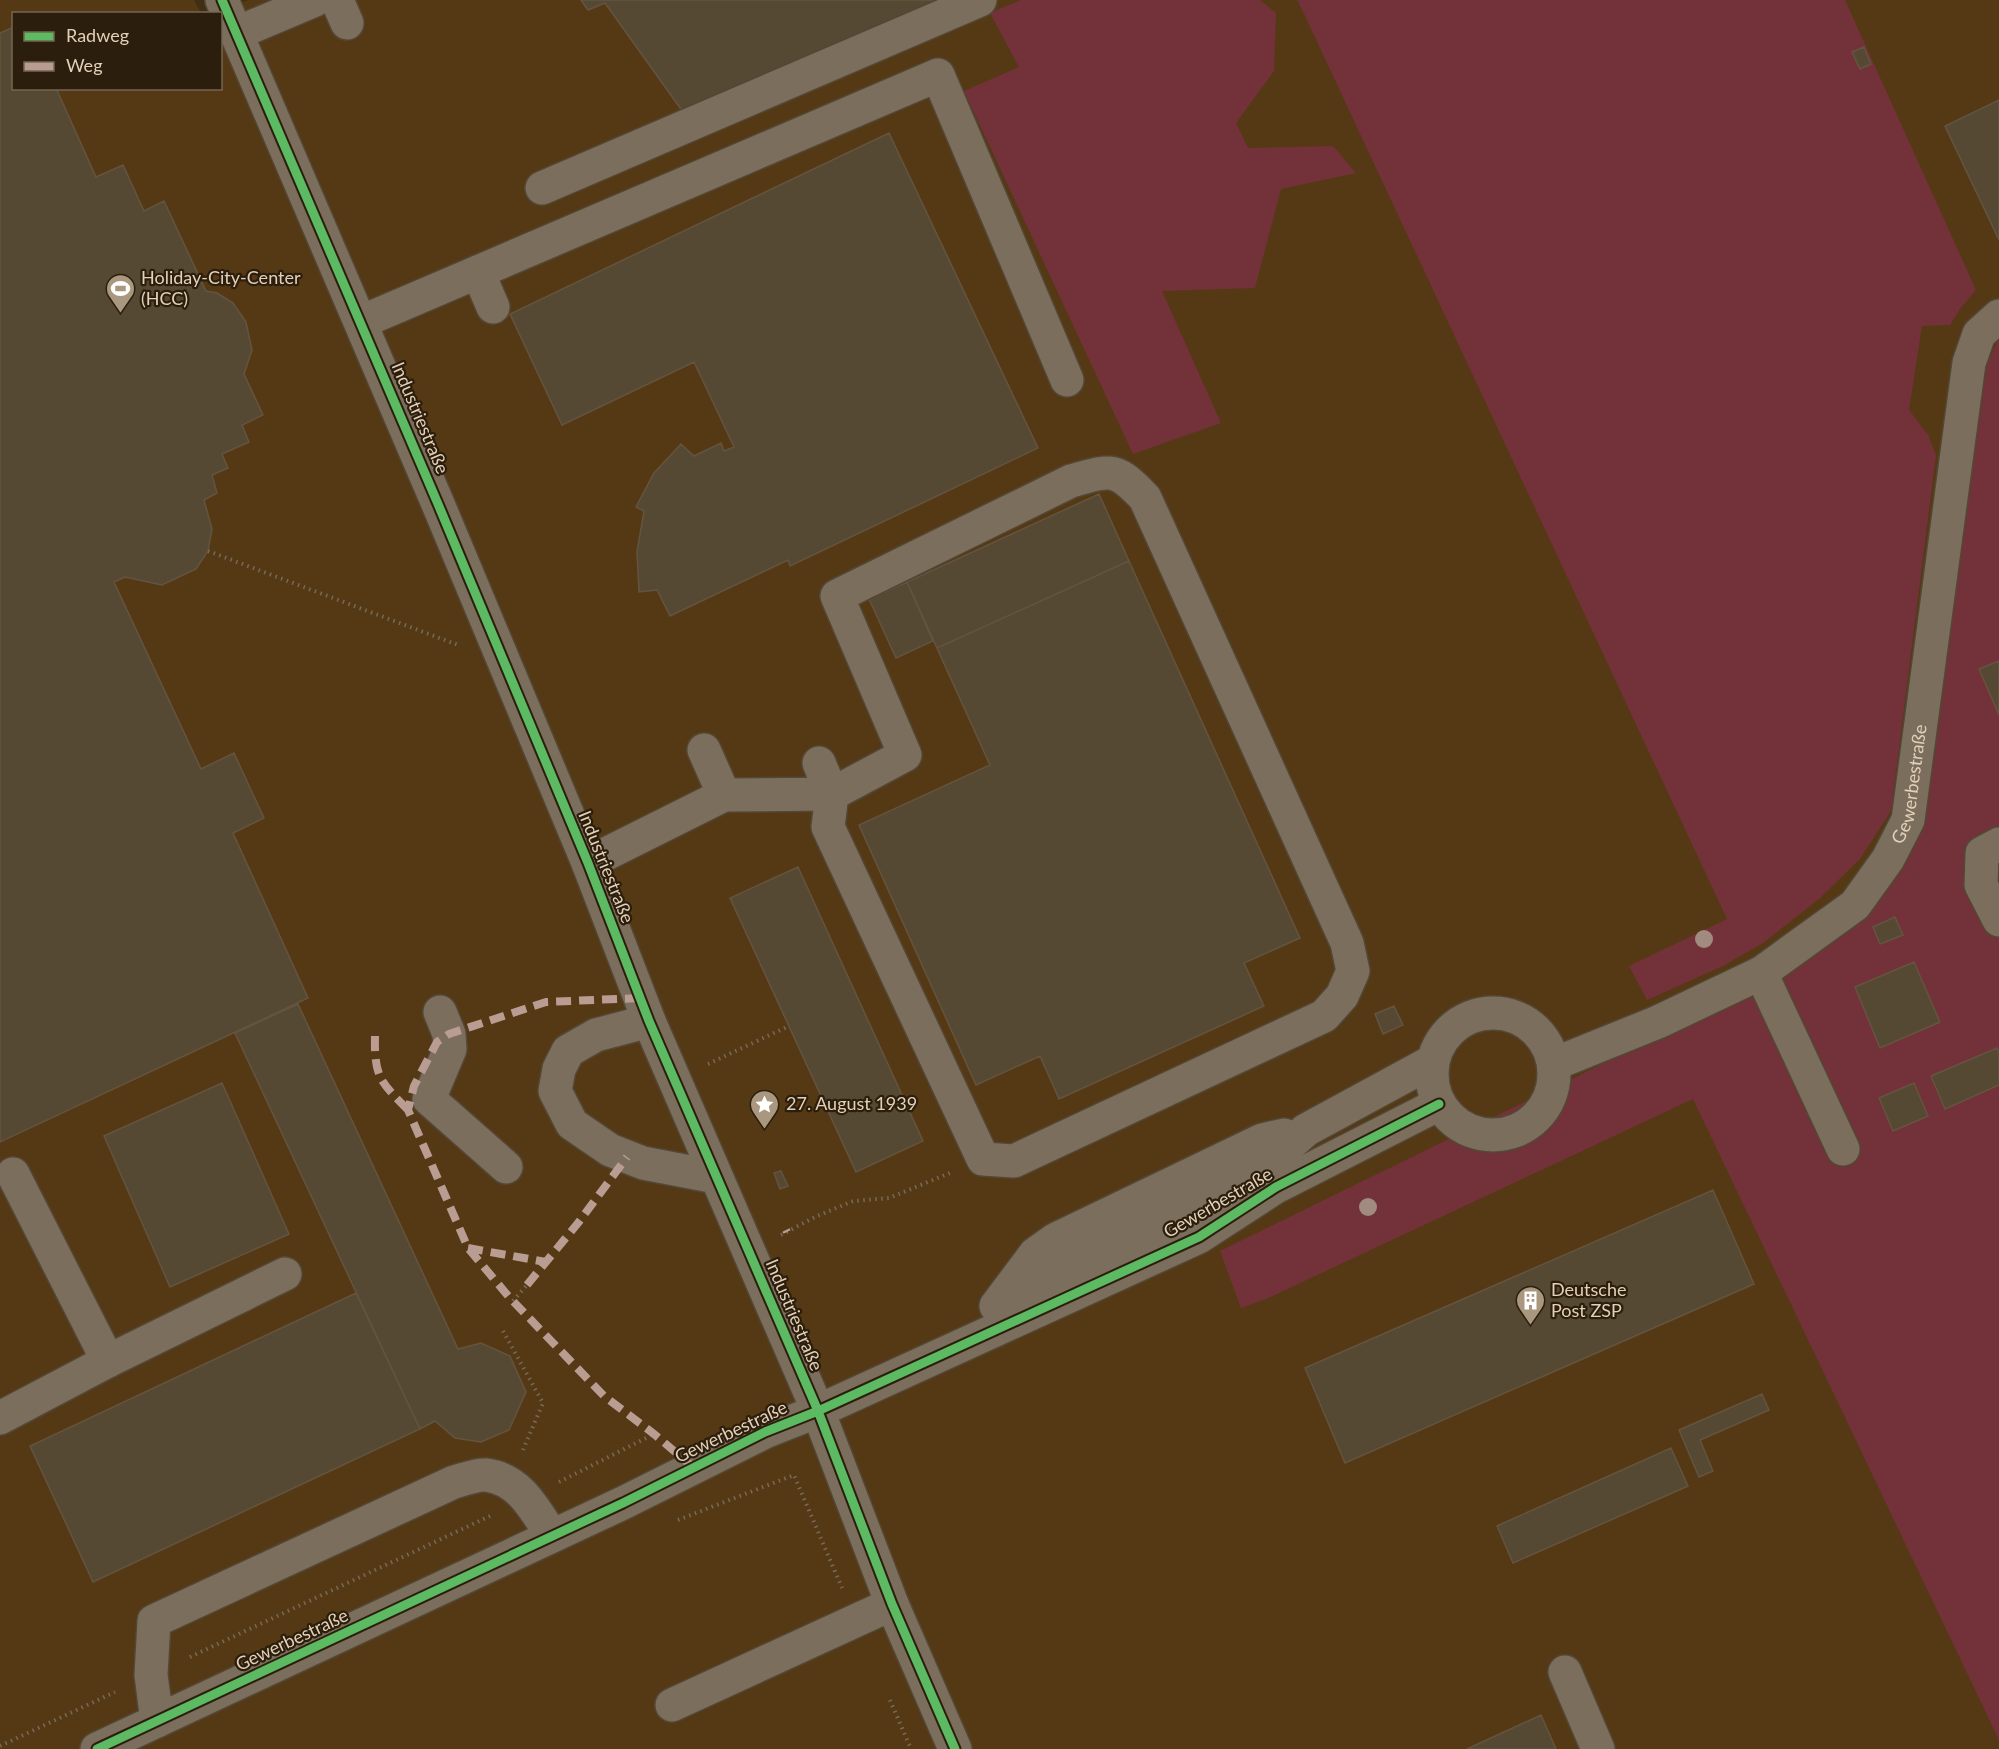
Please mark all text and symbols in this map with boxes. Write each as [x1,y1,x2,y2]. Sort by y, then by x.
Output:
legend [12,12,222,90]
text: Radweg [66,24,129,46]
text: Weg [66,54,103,76]
place label: Holiday-City-Center (HCC) [141,266,301,309]
sports icon: Holiday-City-Center (HCC) [104,272,136,314]
street label: Industriestraße [388,358,454,477]
street label: Gewerbestraße [1886,723,1931,847]
street label: Industriestraße [574,807,639,926]
place icon: 27. August 1939 [749,1088,781,1130]
place label: 27. August 1939 [786,1092,917,1114]
street label: Gewerbestraße [1159,1162,1276,1242]
street label: Industriestraße [762,1255,828,1374]
place label: Deutsche Post ZSP [1551,1278,1627,1321]
building icon: Deutsche Post ZSP [1514,1284,1546,1326]
street label: Gewerbestraße [671,1395,790,1467]
street label: Gewerbestraße [232,1603,351,1675]

